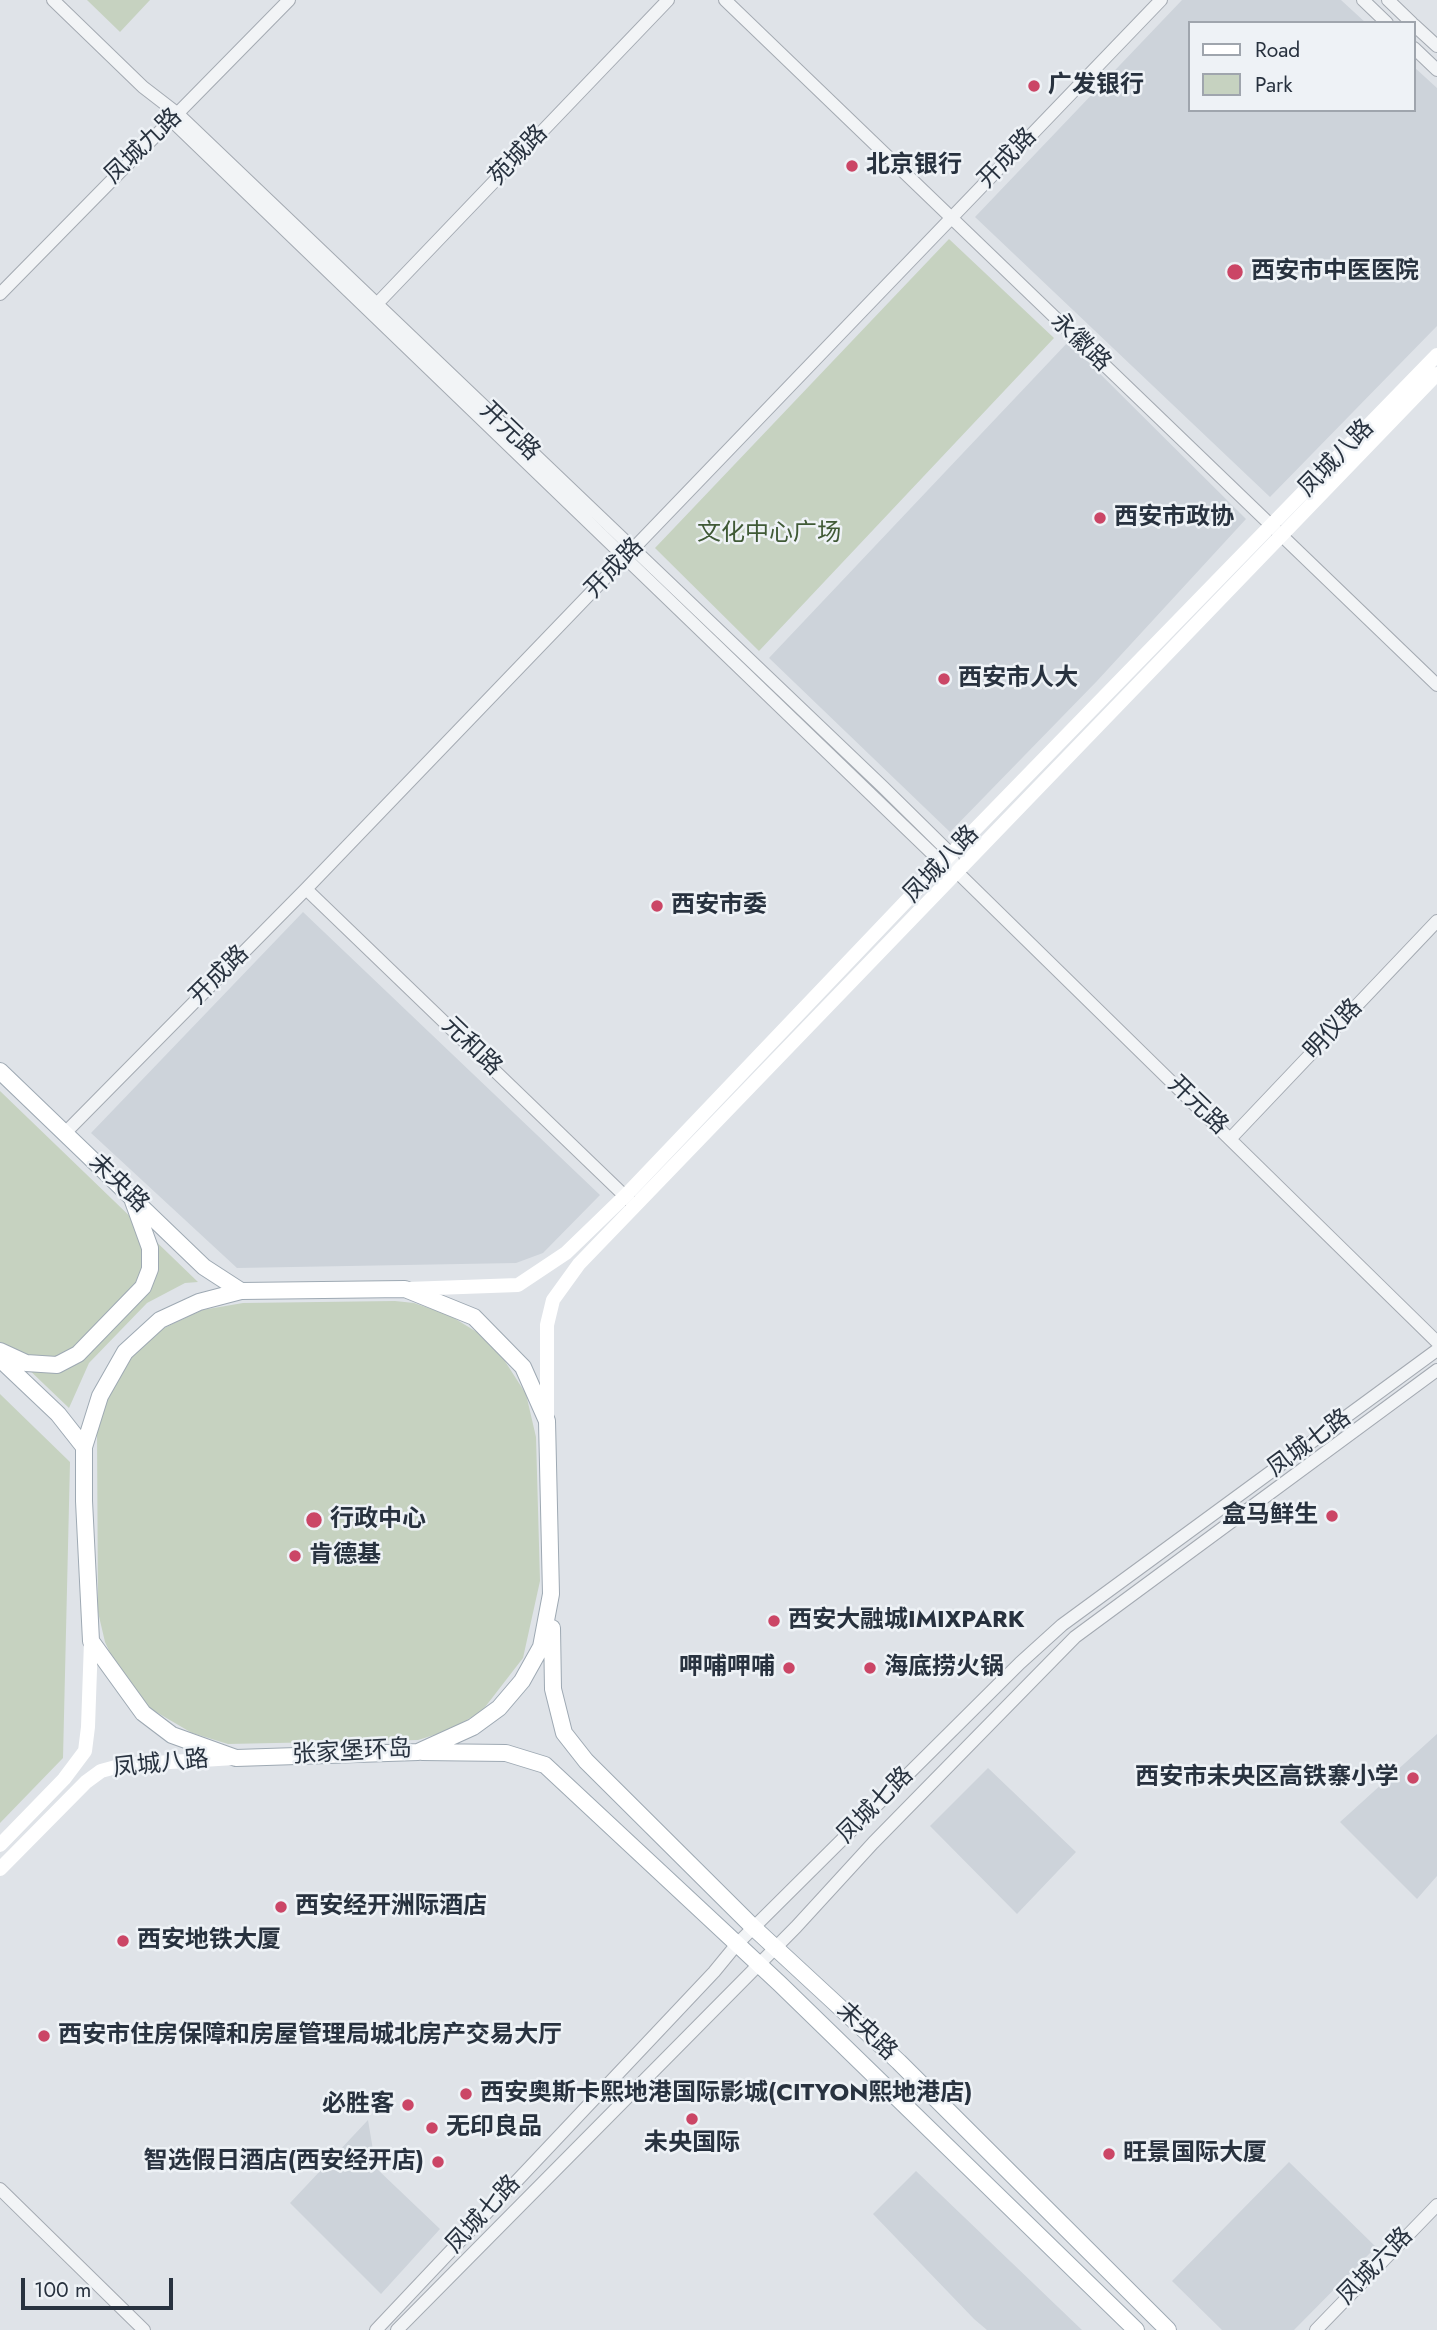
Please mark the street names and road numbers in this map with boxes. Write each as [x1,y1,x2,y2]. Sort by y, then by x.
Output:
street label: 凤城九路 [99,103,189,191]
street label: 苑城路 [484,120,554,192]
street label: 开成路 [973,123,1043,195]
street label: 永徽路 [1044,308,1116,378]
street label: 开元路 [473,397,545,467]
street label: 凤城八路 [1293,414,1381,504]
street label: 开成路 [580,533,650,605]
street label: 凤城八路 [898,820,986,910]
street label: 开成路 [184,940,256,1012]
street label: 明仪路 [1299,994,1369,1066]
street label: 元和路 [435,1012,507,1082]
street label: 开元路 [1161,1071,1233,1141]
street label: 未央路 [82,1149,154,1219]
street label: 凤城七路 [1263,1404,1357,1484]
street label: 张家堡环岛 [291,1735,413,1771]
street label: 凤城八路 [112,1746,210,1784]
street label: 凤城七路 [832,1762,920,1850]
street label: 未央路 [830,1997,902,2067]
street label: 凤城七路 [441,2170,527,2260]
street label: 凤城六路 [1332,2222,1420,2312]

